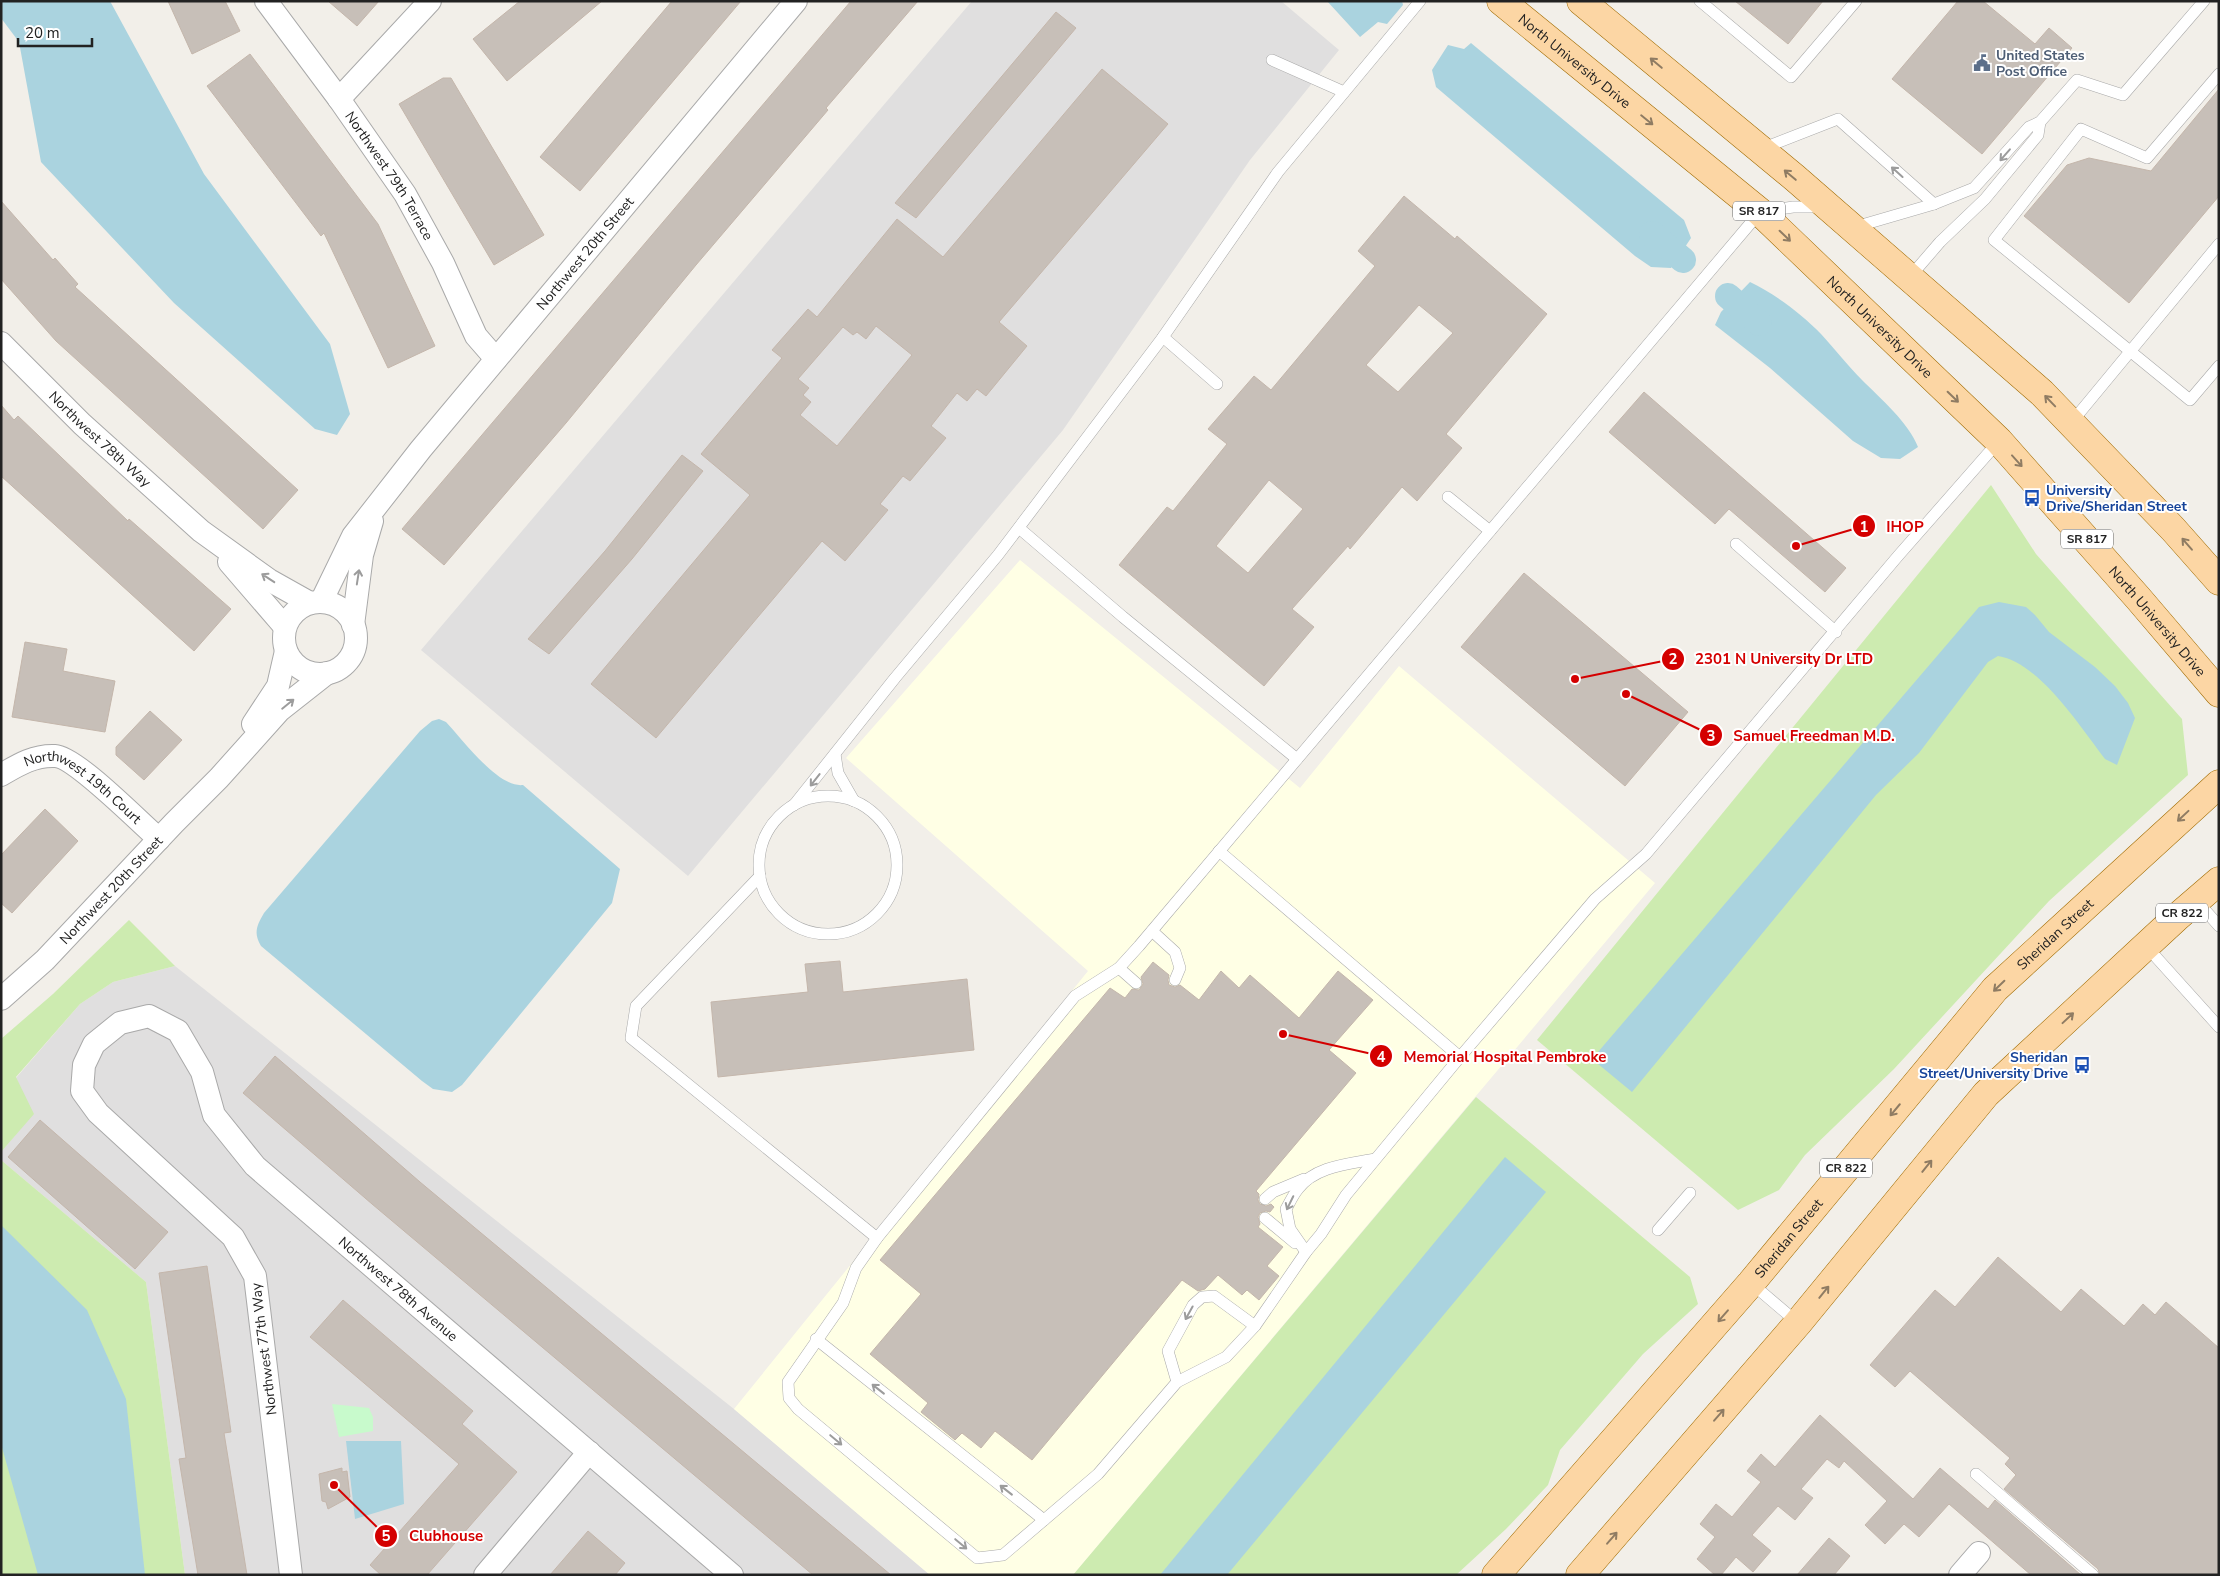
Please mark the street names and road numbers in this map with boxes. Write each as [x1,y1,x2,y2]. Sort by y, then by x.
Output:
street label: North University Drive [1514,9,1635,113]
street label: Northwest 79th Terrace [341,107,438,243]
street label: Northwest 20th Street [532,193,638,314]
road number: SR 817 [1733,202,1785,220]
street label: North University Drive [1823,272,1937,382]
street label: Northwest 78th Way [45,387,156,492]
road number: SR 817 [2061,530,2113,548]
street label: North University Drive [2105,562,2210,680]
street label: Northwest 19th Court [21,746,146,828]
street label: Northwest 20th Street [55,832,167,948]
street label: Sheridan Street [2012,894,2097,974]
road number: CR 822 [2156,904,2208,922]
road number: CR 822 [1820,1158,1872,1178]
street label: Sheridan Street [1750,1194,1827,1282]
street label: Northwest 78th Avenue [335,1232,462,1345]
street label: Northwest 77th Way [246,1281,282,1416]

